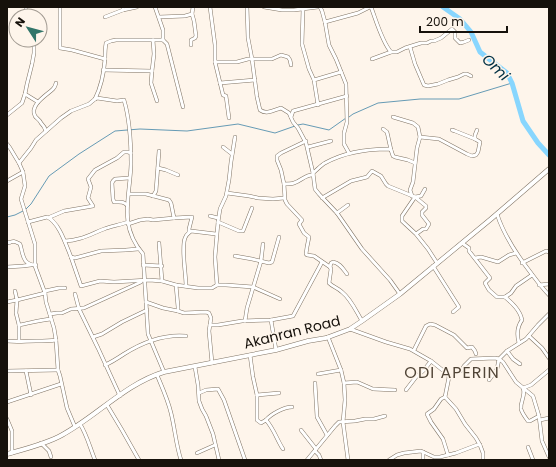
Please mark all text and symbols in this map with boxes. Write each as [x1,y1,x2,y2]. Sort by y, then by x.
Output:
north arrow [8,8,48,48]
scale bar [420,8,507,34]
text: 200 m [426,13,464,30]
text: N [11,14,29,30]
water label: Omi [478,49,515,86]
street label: Akanran Road [242,310,342,354]
district label: ODI APERIN [404,361,500,384]

